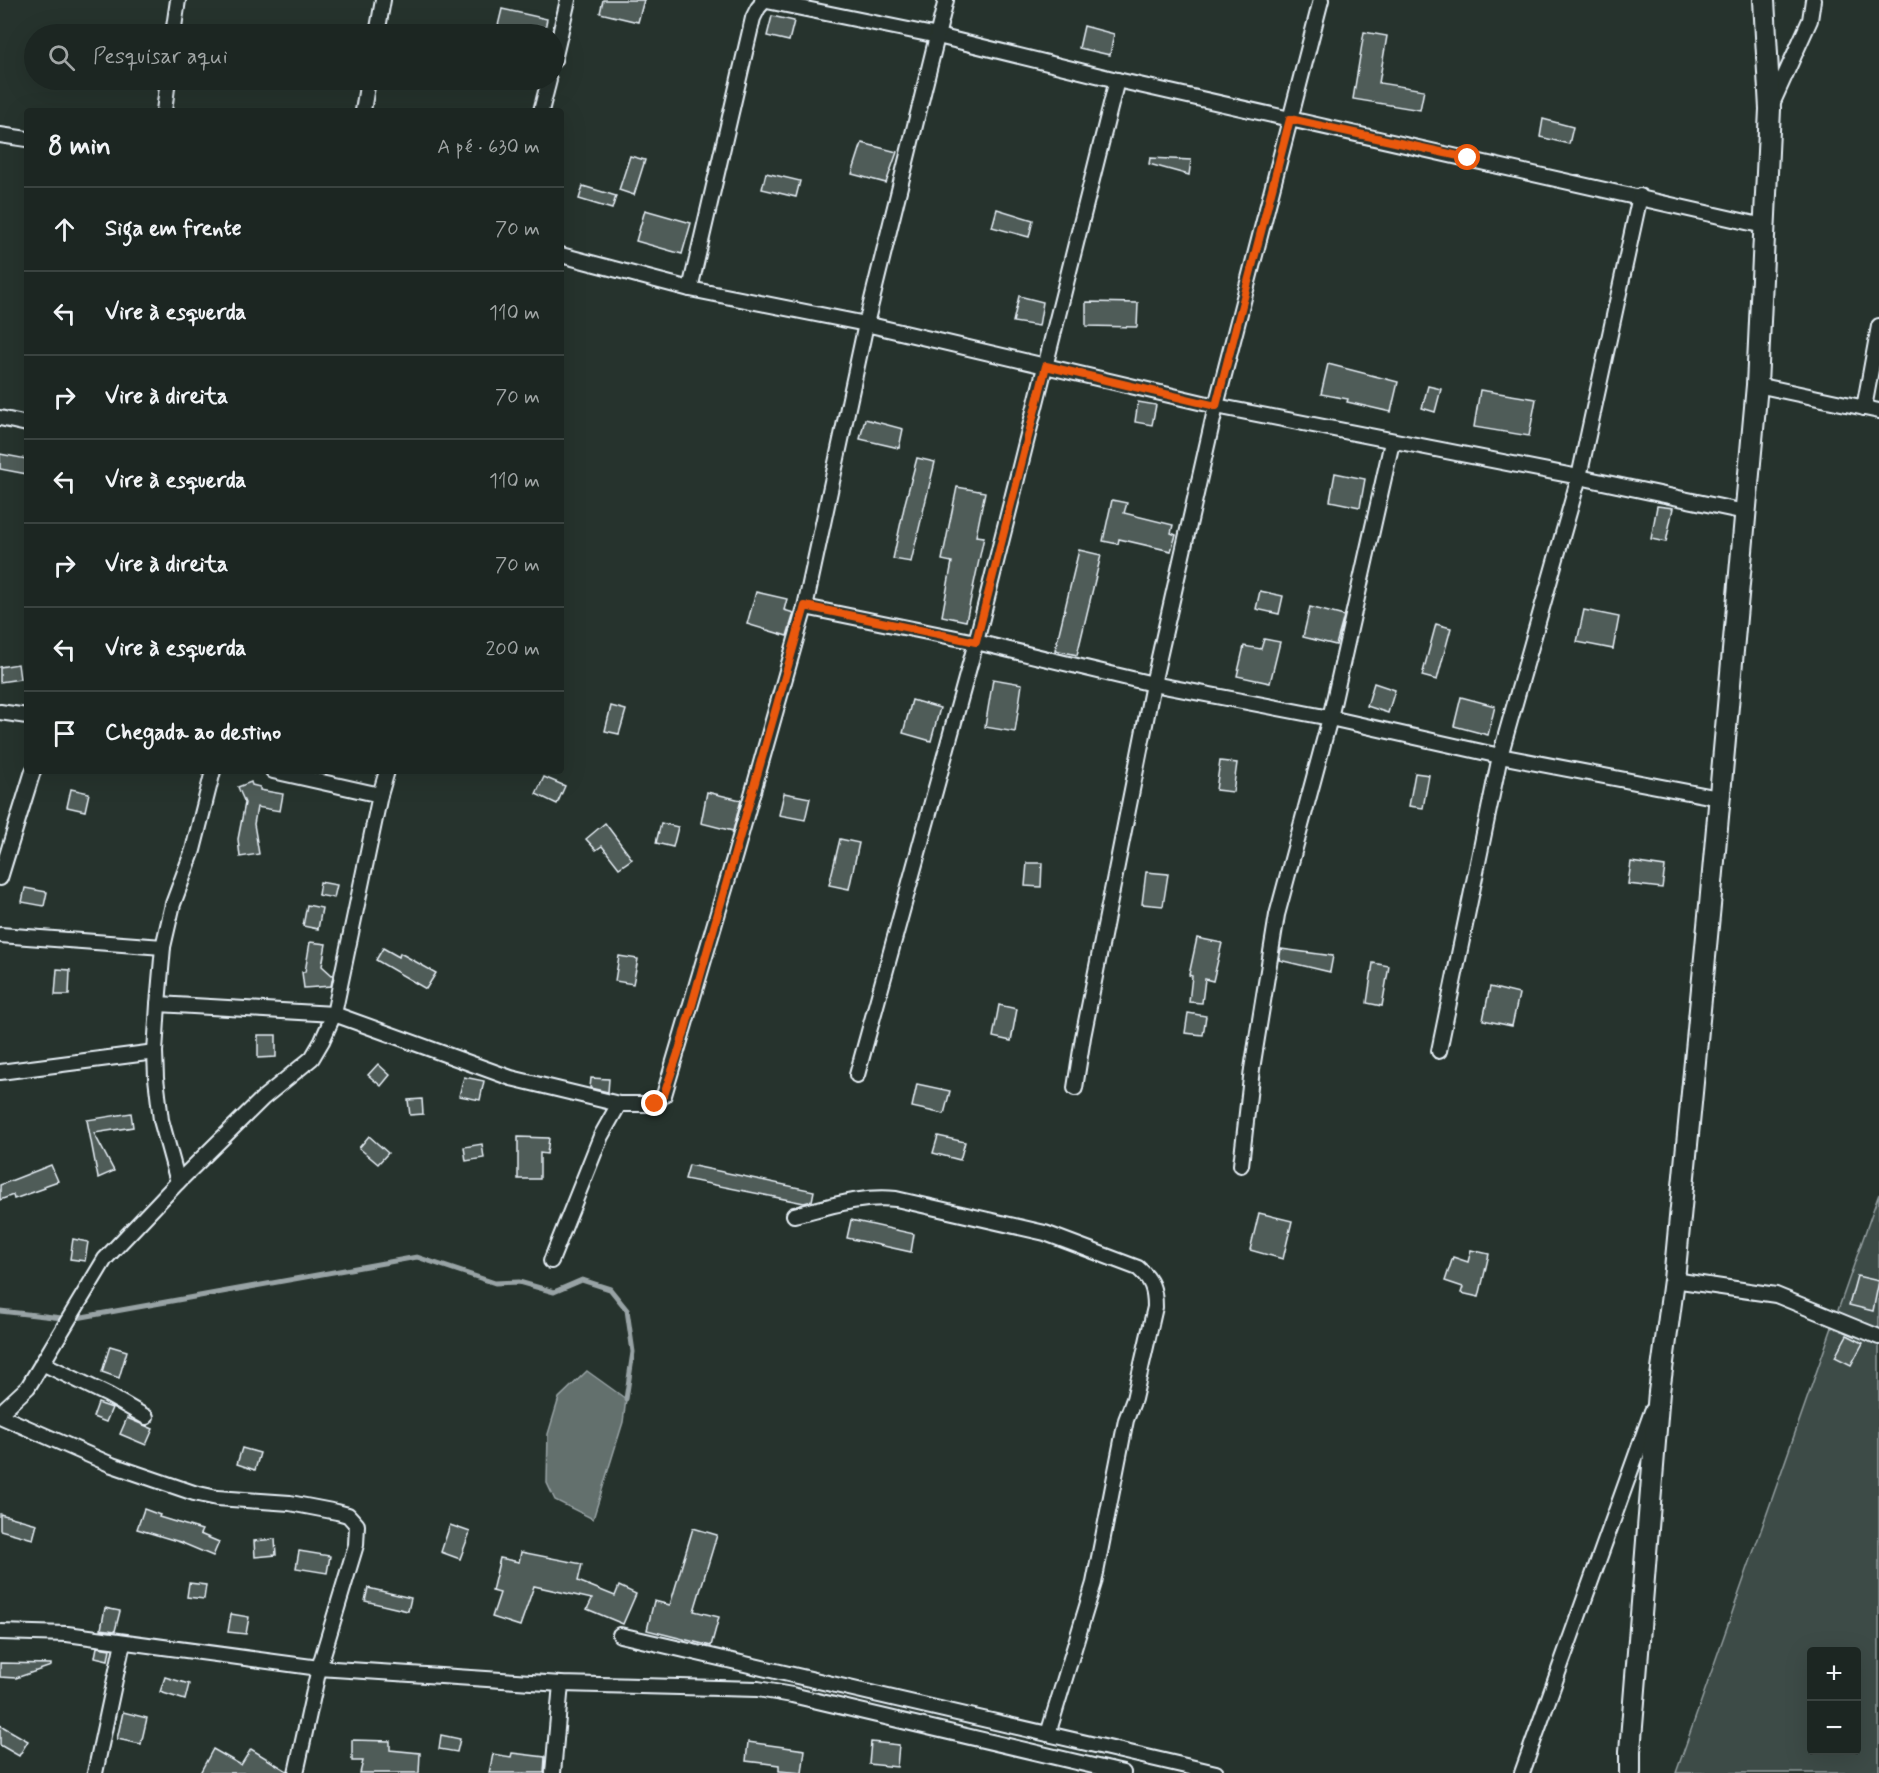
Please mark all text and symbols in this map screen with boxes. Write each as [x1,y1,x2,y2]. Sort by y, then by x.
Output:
search box [24,24,564,90]
icon: search [45,41,78,74]
text: Pesquisar aqui [93,43,228,71]
text: 8 min [48,130,111,164]
text: A pé · 630 m [437,134,540,161]
route start [1454,144,1480,170]
icon: ahead [48,213,81,246]
text: Siga em frente [105,215,242,243]
text: 70 m [495,216,540,243]
icon: left [48,297,81,330]
text: Vire à esquerda [105,299,246,327]
text: 110 m [489,300,540,327]
icon: right [48,381,81,414]
text: Vire à direita [105,383,228,411]
text: 70 m [495,384,540,411]
icon: left [48,465,81,498]
text: Vire à esquerda [105,467,246,495]
text: 110 m [489,468,540,495]
icon: right [48,549,81,582]
text: Vire à direita [105,551,228,579]
text: 70 m [495,552,540,579]
icon: left [48,633,81,666]
text: Vire à esquerda [105,635,246,663]
text: 200 m [485,636,540,663]
icon: arrive [48,717,81,750]
text: Chegada ao destino [105,719,281,747]
route end [641,1090,667,1116]
map controls [1807,1647,1861,1755]
button: + [1807,1647,1861,1701]
button: − [1807,1701,1861,1755]

